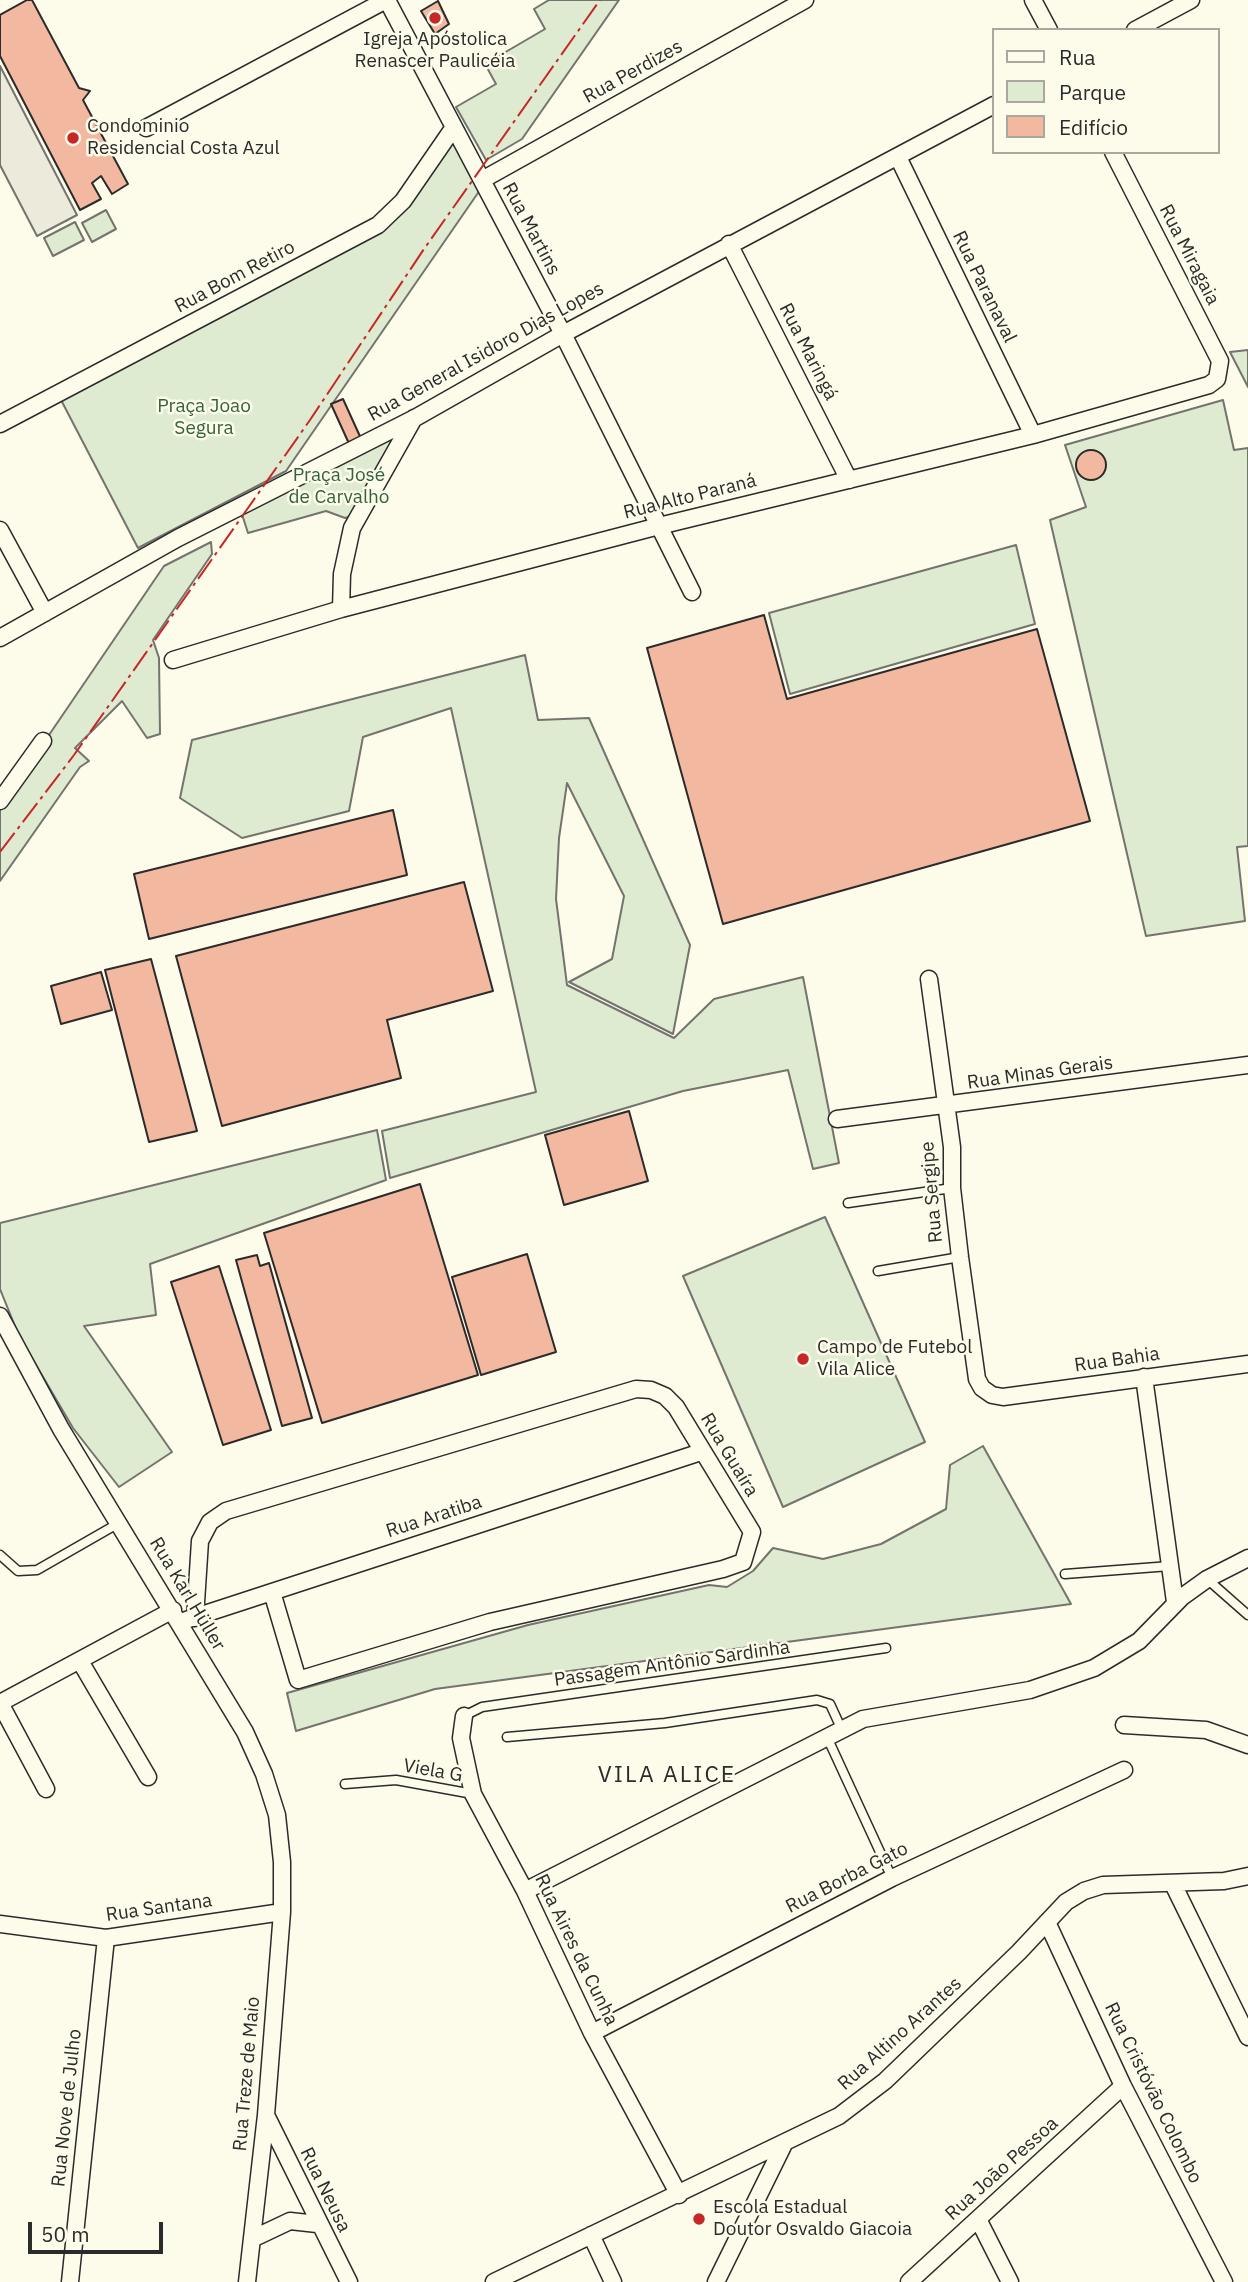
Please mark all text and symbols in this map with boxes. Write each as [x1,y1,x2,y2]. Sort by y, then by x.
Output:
marker: Igreja Apóstolica Renascer Paulicéia [427,10,443,26]
legend [992,28,1220,154]
place label: Igreja Apóstolica Renascer Paulicéia [355,29,515,73]
street label: Rua Perdizes [579,35,687,109]
text: Rua [1059,43,1096,71]
text: Parque [1059,78,1126,106]
text: Edifício [1059,113,1128,141]
place label: Condominio Residencial Costa Azul [87,116,280,160]
marker: Condominio Residencial Costa Azul [65,130,81,146]
street label: Rua Martins [497,179,565,279]
street label: Rua Miragaia [1154,201,1224,309]
street label: Rua Paranaval [947,227,1021,347]
street label: Rua Bom Retiro [171,236,299,318]
street label: Rua General Isidoro Dias Lopes [364,277,608,427]
street label: Rua Maringá [774,300,842,404]
park label: Praça Joao Segura [157,396,251,440]
park label: Praça José de Carvalho [289,465,389,509]
street label: Rua Alto Paraná [621,469,759,525]
street label: Rua Minas Gerais [966,1051,1114,1095]
street label: Rua Sergipe [916,1140,948,1244]
place label: Campo de Futebol Vila Alice [817,1337,972,1381]
street label: Rua Bahia [1073,1343,1161,1377]
marker: Campo de Futebol Vila Alice [795,1351,811,1367]
street label: Rua Guaíra [695,1409,763,1501]
street label: Rua Aratiba [383,1491,485,1543]
street label: Rua Karl Hüller [144,1533,230,1655]
street label: Passagem Antônio Sardinha [553,1636,791,1692]
street label: Viela G [402,1755,464,1787]
district label: VILA ALICE [599,1761,735,1789]
street label: Rua Borba Gato [782,1837,912,1919]
street label: Rua Aires da Cunha [529,1871,623,2029]
street label: Rua Santana [104,1889,214,1927]
street label: Rua Altino Arantes [833,1973,967,2095]
street label: Rua Treze de Maio [229,1996,265,2152]
street label: Rua Cristóvão Colombo [1099,1999,1207,2187]
street label: Rua Nove de Julho [47,2028,87,2188]
street label: Rua João Pessoa [941,2112,1063,2226]
street label: Rua Neusa [295,2144,355,2236]
place label: Escola Estadual Doutor Osvaldo Giacoia [713,2197,912,2241]
scale bar [32,2208,166,2252]
marker: Escola Estadual Doutor Osvaldo Giacoia [691,2211,707,2227]
text: 50 m [41,2220,90,2248]

